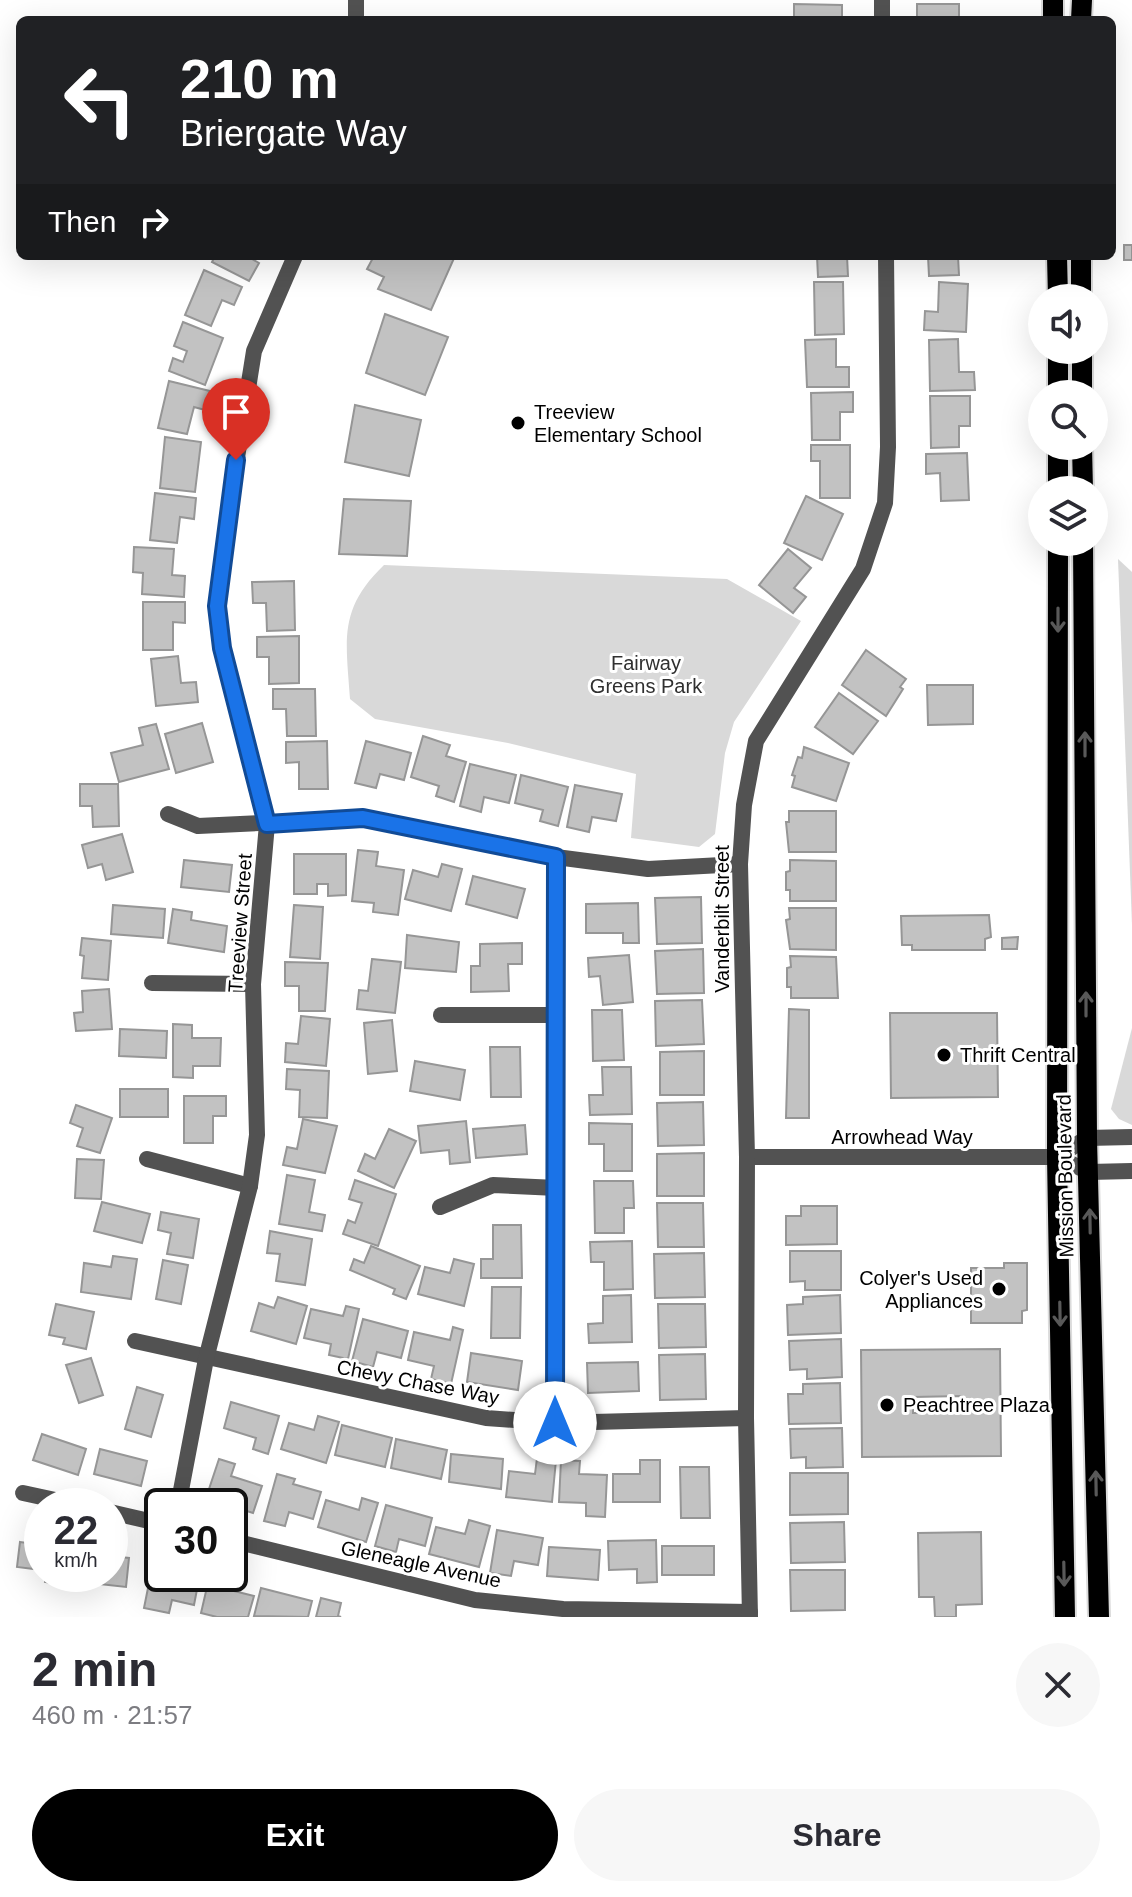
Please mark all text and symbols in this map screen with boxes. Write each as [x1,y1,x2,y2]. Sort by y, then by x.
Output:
text: 210 m [180,47,339,110]
icon: left [48,48,152,152]
text: Briergate Way [180,113,407,154]
icon: right [132,200,176,244]
text: Then [48,205,116,238]
map controls [1028,284,1108,556]
button: sound [1028,284,1108,364]
pin [202,378,270,460]
button: search [1028,380,1108,460]
icon: arrive [214,390,258,434]
place label: Treeview Elementary School [534,401,702,446]
marker: Treeview Elementary School [509,414,527,432]
button: layers [1028,476,1108,556]
one-way arrow [1050,606,1066,633]
park label: Fairway Greens Park [590,652,703,697]
one-way arrow [1077,731,1092,758]
street label: Vanderbilt Street [711,845,733,993]
street label: Treeview Street [224,852,256,993]
one-way arrow [1078,991,1094,1018]
place label: Thrift Central [960,1044,1076,1066]
marker: Thrift Central [935,1046,953,1064]
street label: Mission Boulevard [1053,1094,1077,1258]
street label: Arrowhead Way [831,1126,973,1148]
one-way arrow [1082,1208,1098,1235]
place label: Colyer's Used Appliances [859,1267,983,1312]
marker: Colyer's Used Appliances [990,1280,1008,1298]
one-way arrow [1052,1300,1068,1327]
street label: Chevy Chase Way [335,1355,501,1409]
position arrow [513,1381,597,1465]
place label: Peachtree Plaza [903,1394,1051,1416]
marker: Peachtree Plaza [878,1396,896,1414]
one-way arrow [1088,1470,1103,1497]
speed limit sign: 30 [144,1488,248,1592]
text: 22 [54,1508,98,1552]
street label: Gleneagle Avenue [339,1536,503,1592]
text: km/h [54,1549,98,1571]
one-way arrow [1056,1560,1072,1587]
text: 2 min [32,1643,157,1696]
button: close [1016,1643,1100,1727]
text: 460 m · 21:57 [32,1700,192,1730]
button: Exit [32,1789,558,1881]
button: Share [574,1789,1100,1881]

